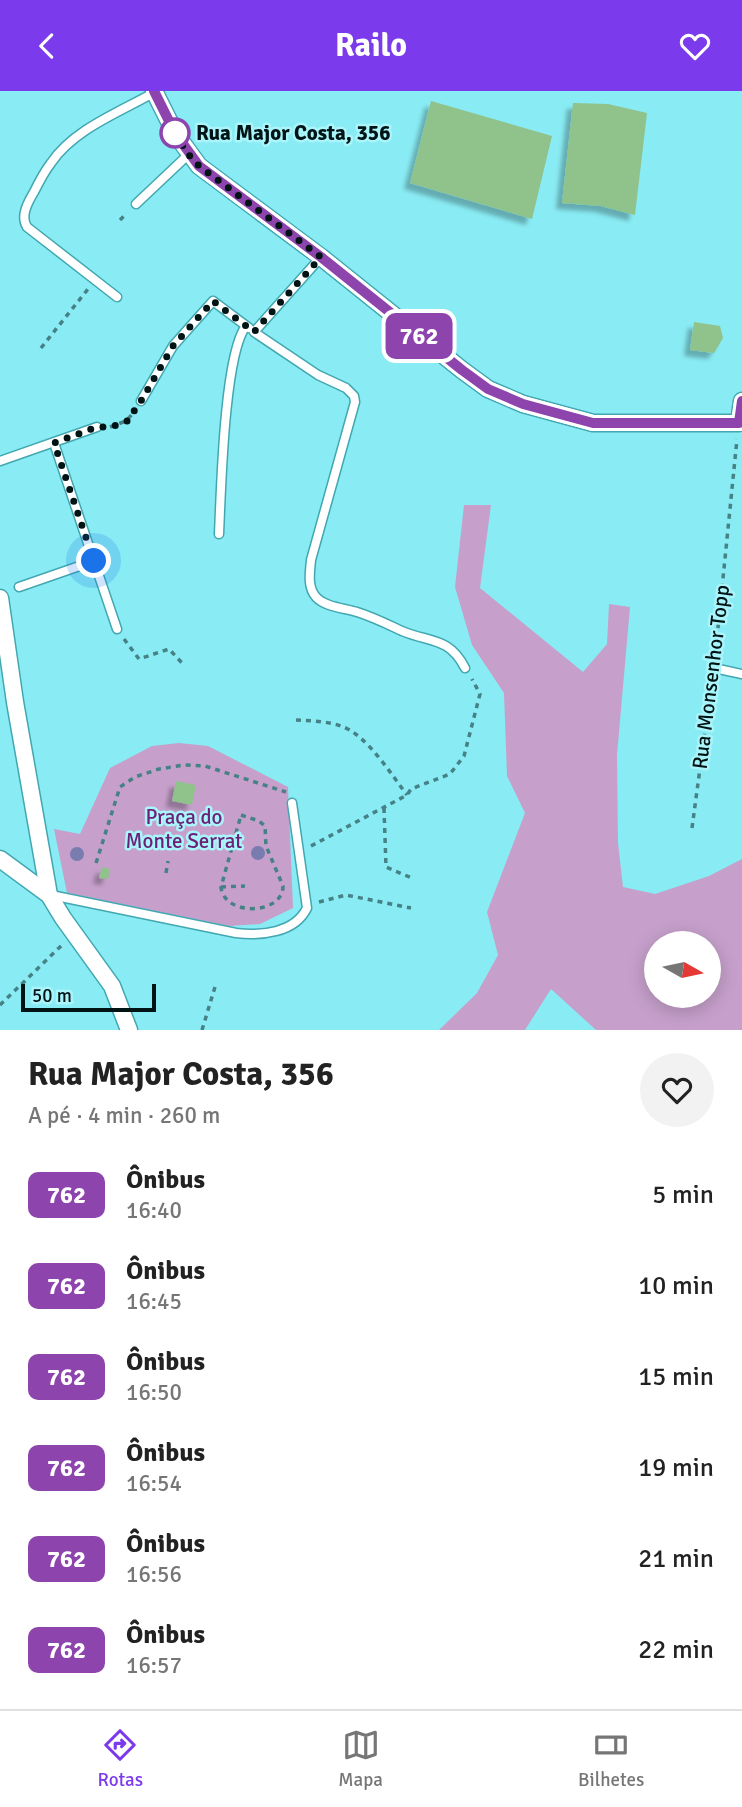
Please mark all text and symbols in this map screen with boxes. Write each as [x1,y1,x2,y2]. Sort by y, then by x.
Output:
text: Railo [335,26,407,65]
icon: back [28,27,66,65]
icon: heart [676,27,714,65]
marker: Rua Major Costa, 356 [160,118,190,148]
place label: Rua Major Costa, 356 [196,120,391,146]
line badge: 762 [379,313,459,359]
text: 762 [400,321,438,351]
your location [76,543,111,578]
street label: Rua Monsenhor Topp [687,583,735,771]
park label: Praça do Monte Serrat [126,804,242,854]
north arrow [644,931,721,1008]
map controls [644,931,721,1008]
scale bar [21,981,156,1013]
text: 50 m [32,984,72,1008]
button: heart [640,1053,714,1127]
text: Rua Major Costa, 356 [28,1054,334,1095]
text: A pé · 4 min · 260 m [28,1101,220,1130]
text: Ônibus [126,1164,205,1196]
text: 5 min [652,1179,714,1211]
text: 762 [47,1180,86,1210]
text: 16:40 [126,1196,182,1225]
text: Ônibus [126,1255,205,1287]
text: 10 min [638,1270,714,1302]
text: 762 [47,1271,86,1301]
text: 16:45 [126,1287,182,1316]
text: Ônibus [126,1346,205,1378]
text: 15 min [638,1361,714,1393]
text: 762 [47,1362,86,1392]
text: 16:50 [126,1378,182,1407]
text: Ônibus [126,1437,205,1469]
text: 19 min [638,1452,714,1484]
text: 762 [47,1453,86,1483]
text: 16:54 [126,1469,182,1498]
text: Ônibus [126,1528,205,1560]
text: 21 min [638,1543,714,1575]
text: 762 [47,1544,86,1574]
text: 16:56 [126,1560,182,1589]
text: Ônibus [126,1619,205,1651]
text: 22 min [638,1634,714,1666]
text: 762 [47,1635,86,1665]
text: 16:57 [126,1651,182,1680]
tab: Rotas [98,1726,143,1792]
tab: Mapa [338,1726,383,1792]
tab: Bilhetes [578,1726,644,1792]

